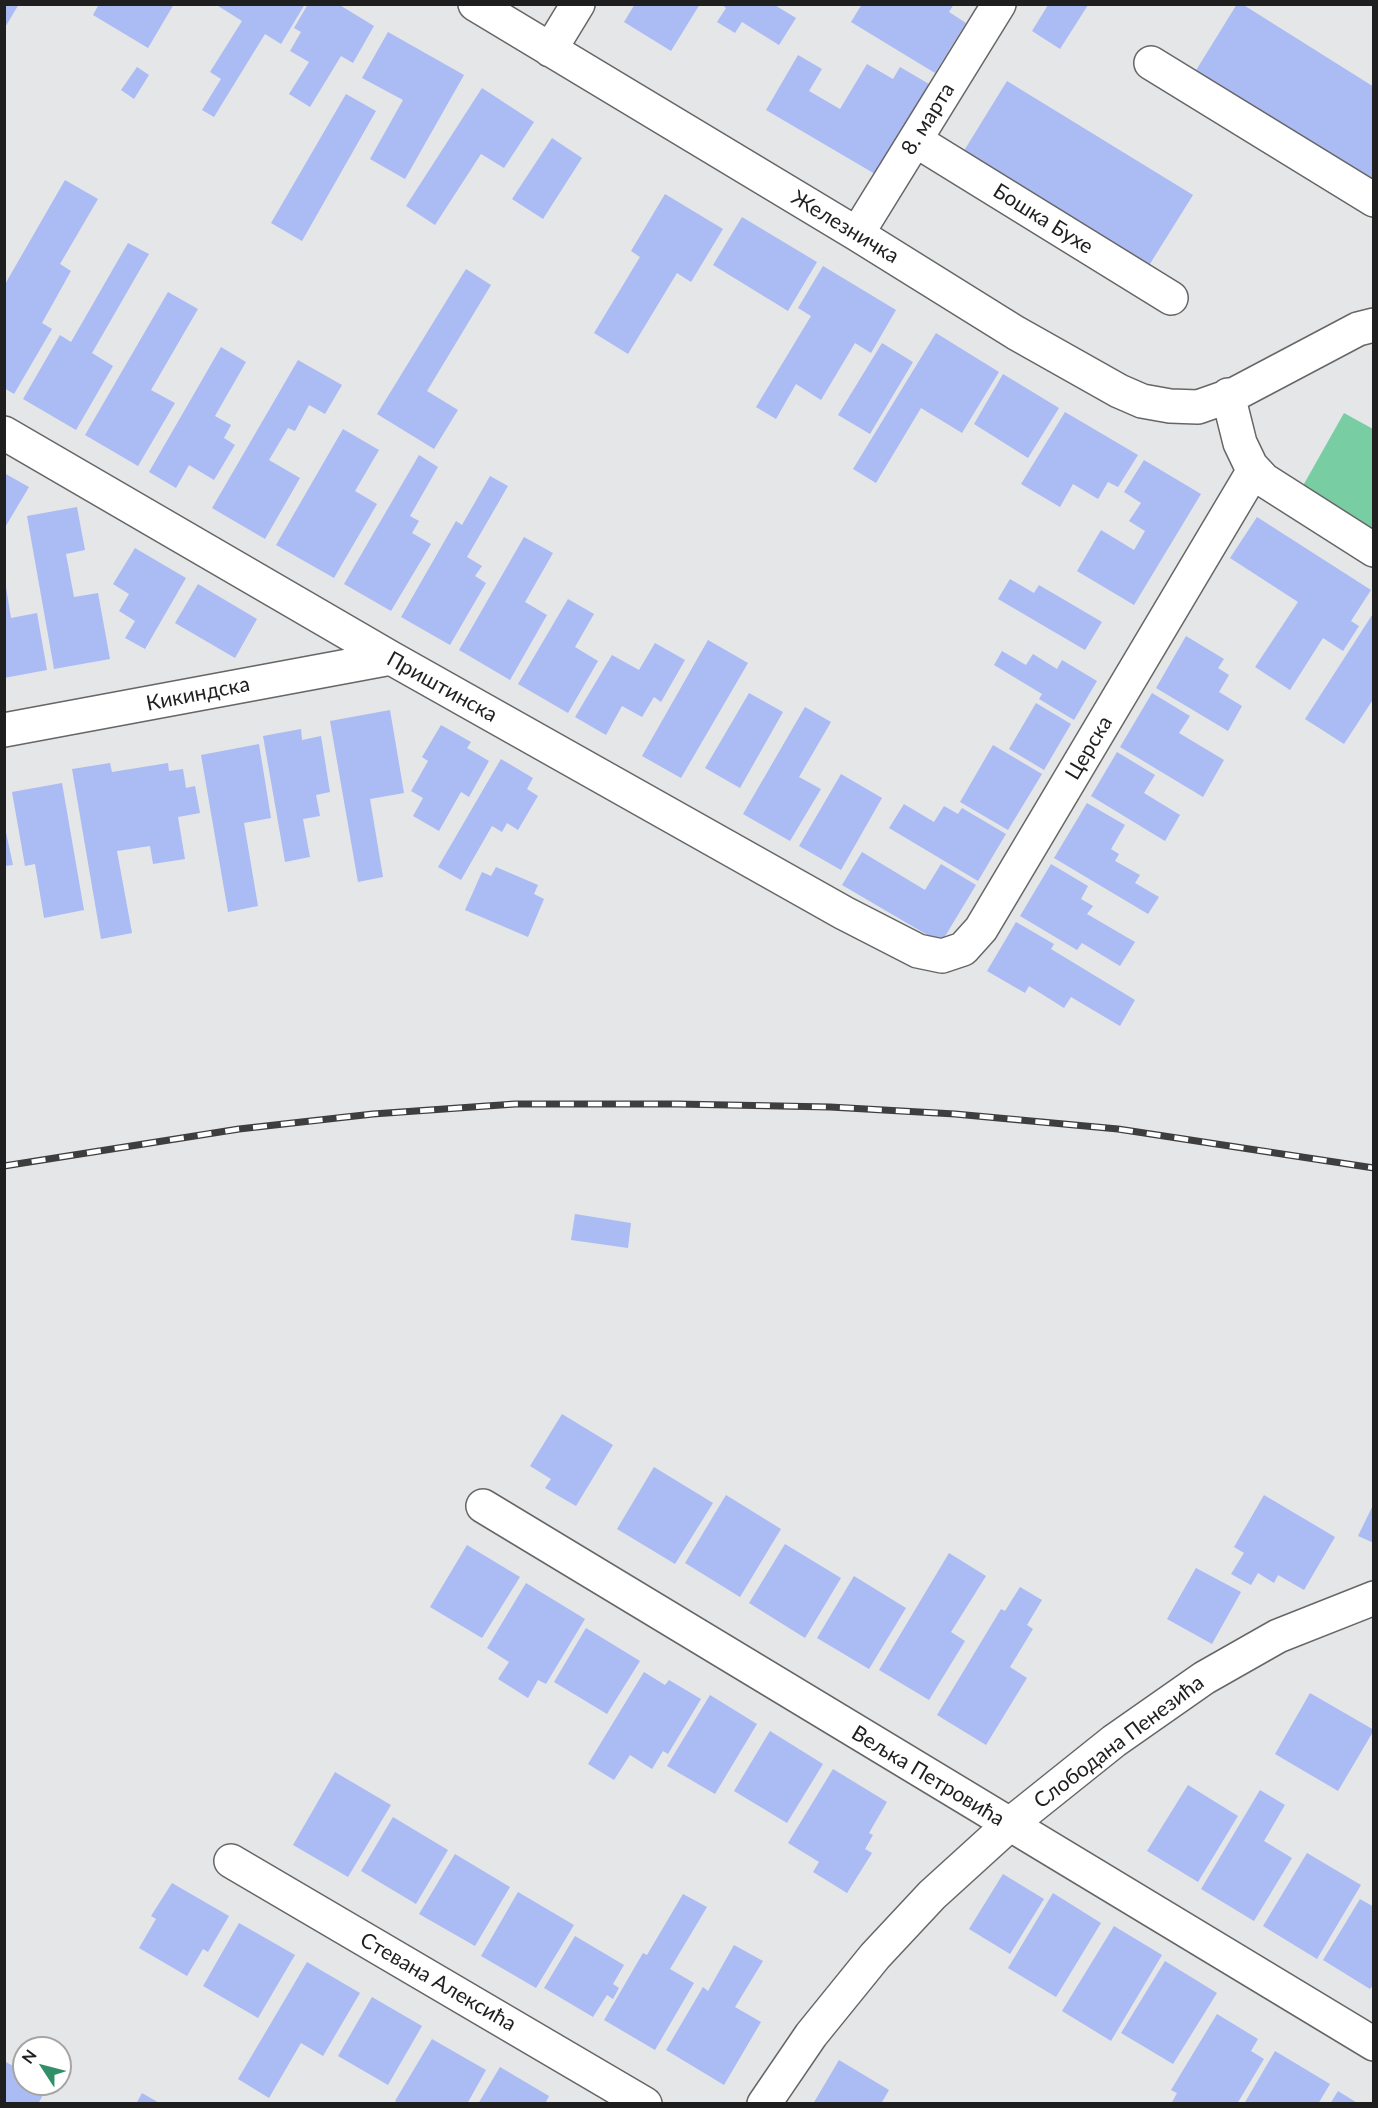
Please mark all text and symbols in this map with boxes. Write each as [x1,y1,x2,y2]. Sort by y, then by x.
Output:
street label: 8. марта [896,78,960,160]
street label: Бошка Бухе [988,178,1098,260]
street label: Железничка [787,185,903,269]
street label: Приштинска [382,646,502,728]
street label: Кикиндска [144,672,252,716]
street label: Церска [1060,712,1118,784]
street label: Слободана Пенезића [1029,1670,1209,1814]
street label: Вељка Петровића [847,1720,1009,1832]
street label: Стевана Алексића [356,1927,520,2037]
north arrow [12,2036,72,2096]
text: N [17,2046,40,2067]

